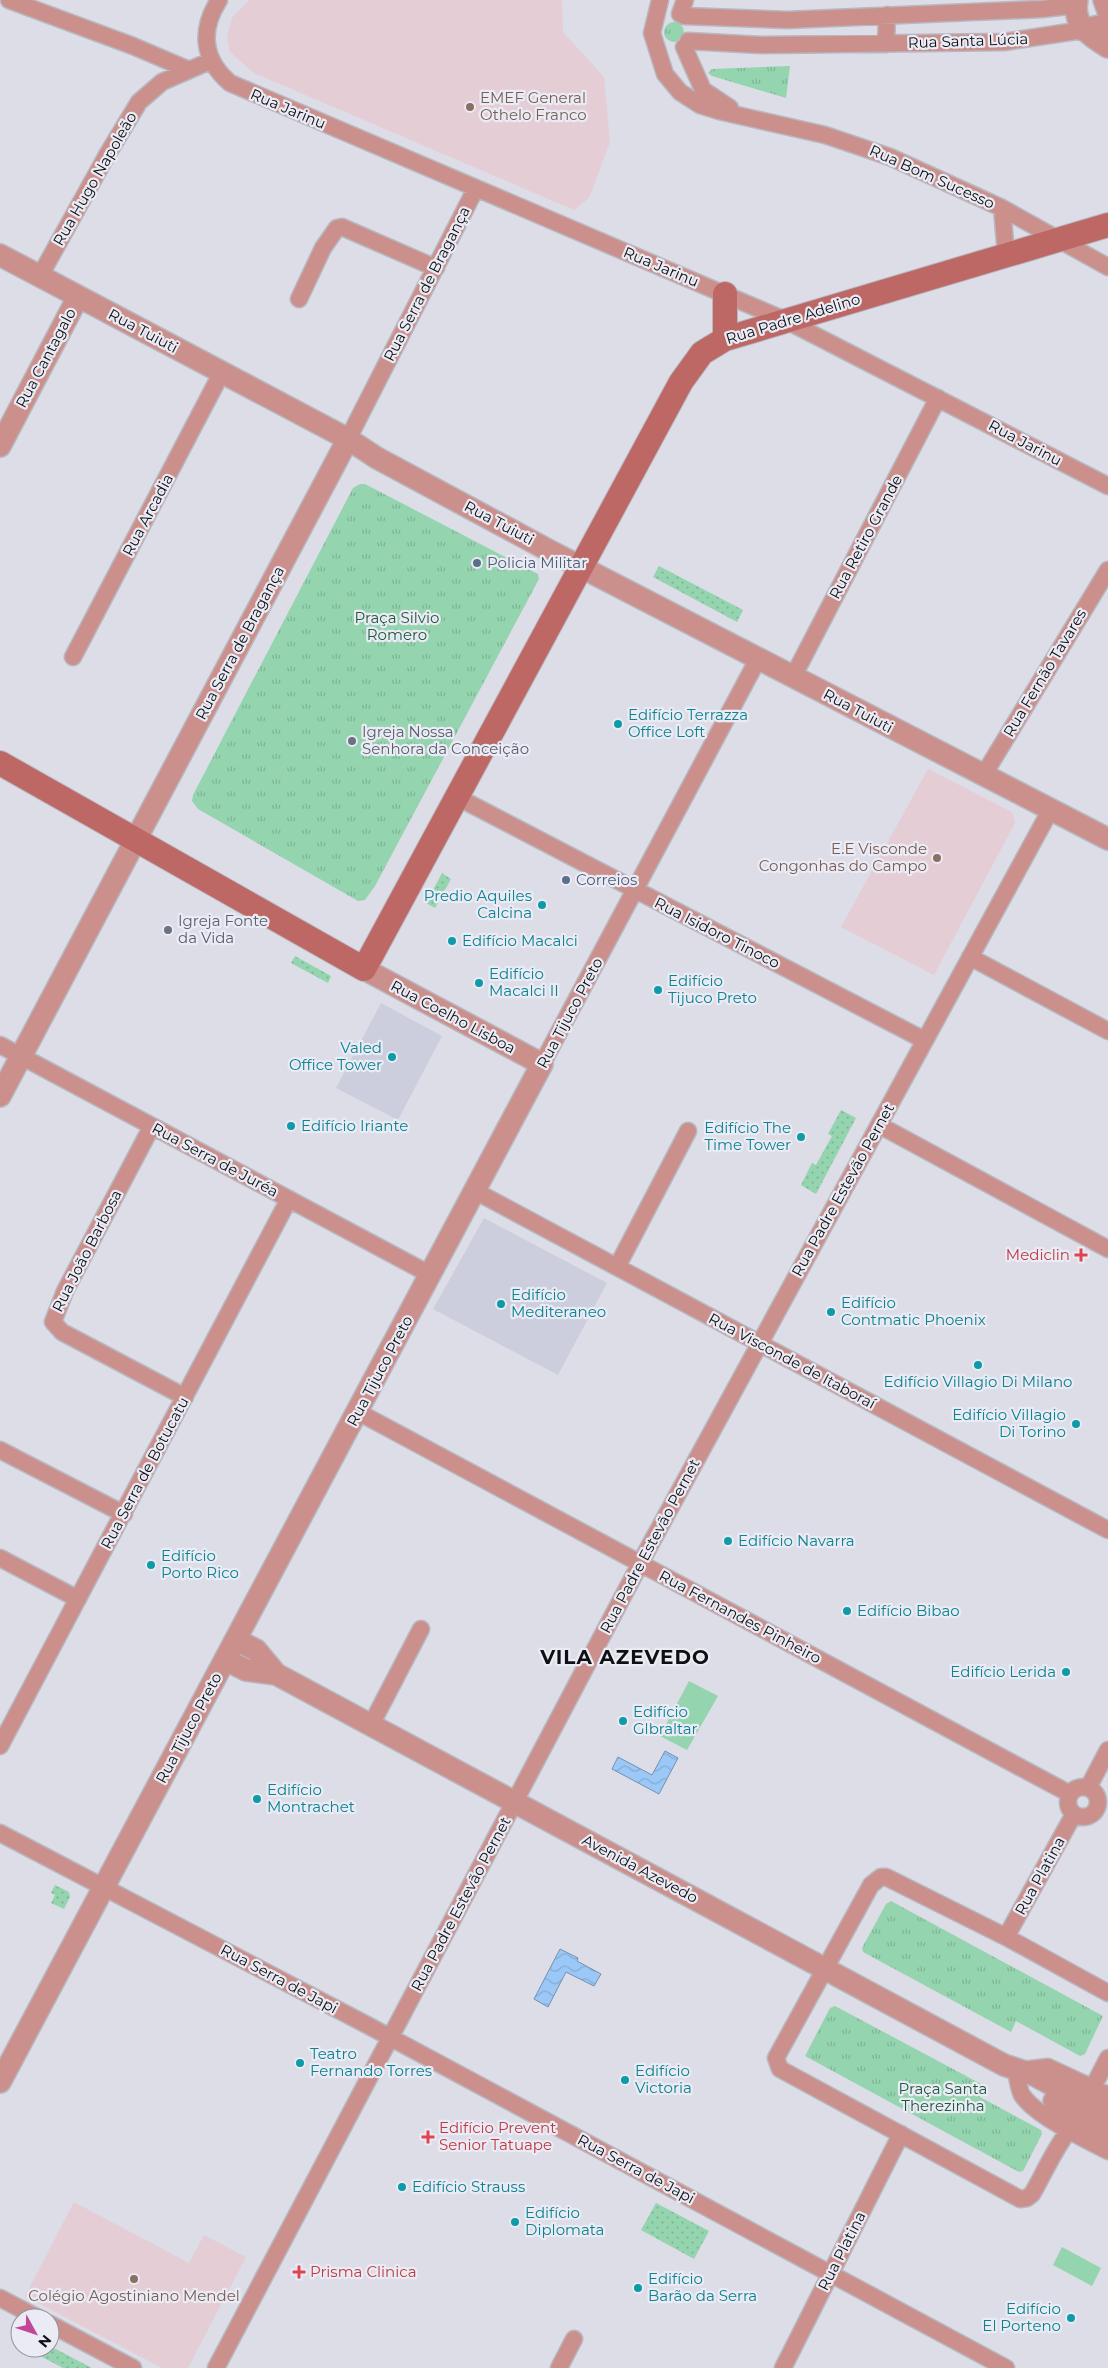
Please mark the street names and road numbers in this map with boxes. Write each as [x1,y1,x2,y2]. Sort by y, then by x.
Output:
street label: Rua Santa Lúcia [907,29,1029,52]
street label: Rua Jarinu [248,84,329,133]
street label: Rua Hugo Napoleão [49,108,141,249]
street label: Rua Bom Sucesso [867,140,998,213]
street label: Rua Serra de Bragança [379,203,474,364]
street label: Rua Jarinu [621,242,702,291]
street label: Rua Padre Adelino [723,289,862,348]
street label: Rua Tuiuti [105,304,181,357]
street label: Rua Cantagalo [11,305,80,411]
street label: Rua Jarinu [985,415,1065,470]
street label: Rua Arcadia [118,470,177,559]
street label: Rua Retiro Grande [825,471,906,602]
street label: Rua Tuiuti [461,496,537,549]
street label: Rua Serra de Bragança [191,563,288,723]
street label: Rua Fernão Tavares [999,605,1090,740]
street label: Rua Tuiuti [820,684,896,737]
street label: Rua Isidoro Tinoco [651,893,783,972]
street label: Rua Tijuco Preto [532,954,607,1071]
street label: Rua Coelho Lisboa [388,976,519,1057]
street label: Rua Padre Estevão Pernet [787,1100,898,1280]
street label: Rua Serra de Juréa [149,1118,282,1201]
street label: Rua João Barbosa [48,1187,126,1315]
street label: Rua Visconde de Itaboraí [705,1308,880,1413]
street label: Rua Tijuco Preto [342,1312,417,1429]
street label: Rua Serra de Botucatu [96,1393,193,1552]
street label: Rua Padre Estevão Pernet [595,1455,704,1636]
street label: Rua Fernandes Pinheiro [656,1566,825,1667]
street label: Rua Tijuco Preto [151,1669,226,1786]
street label: Rua Padre Estevão Pernet [406,1813,515,1994]
street label: Avenida Azevedo [579,1830,701,1907]
street label: Rua Platina [1010,1833,1069,1918]
street label: Rua Serra de Japi [217,1940,341,2017]
street label: Rua Serra de Japi [574,2130,698,2207]
street label: Rua Platina [813,2208,870,2294]

